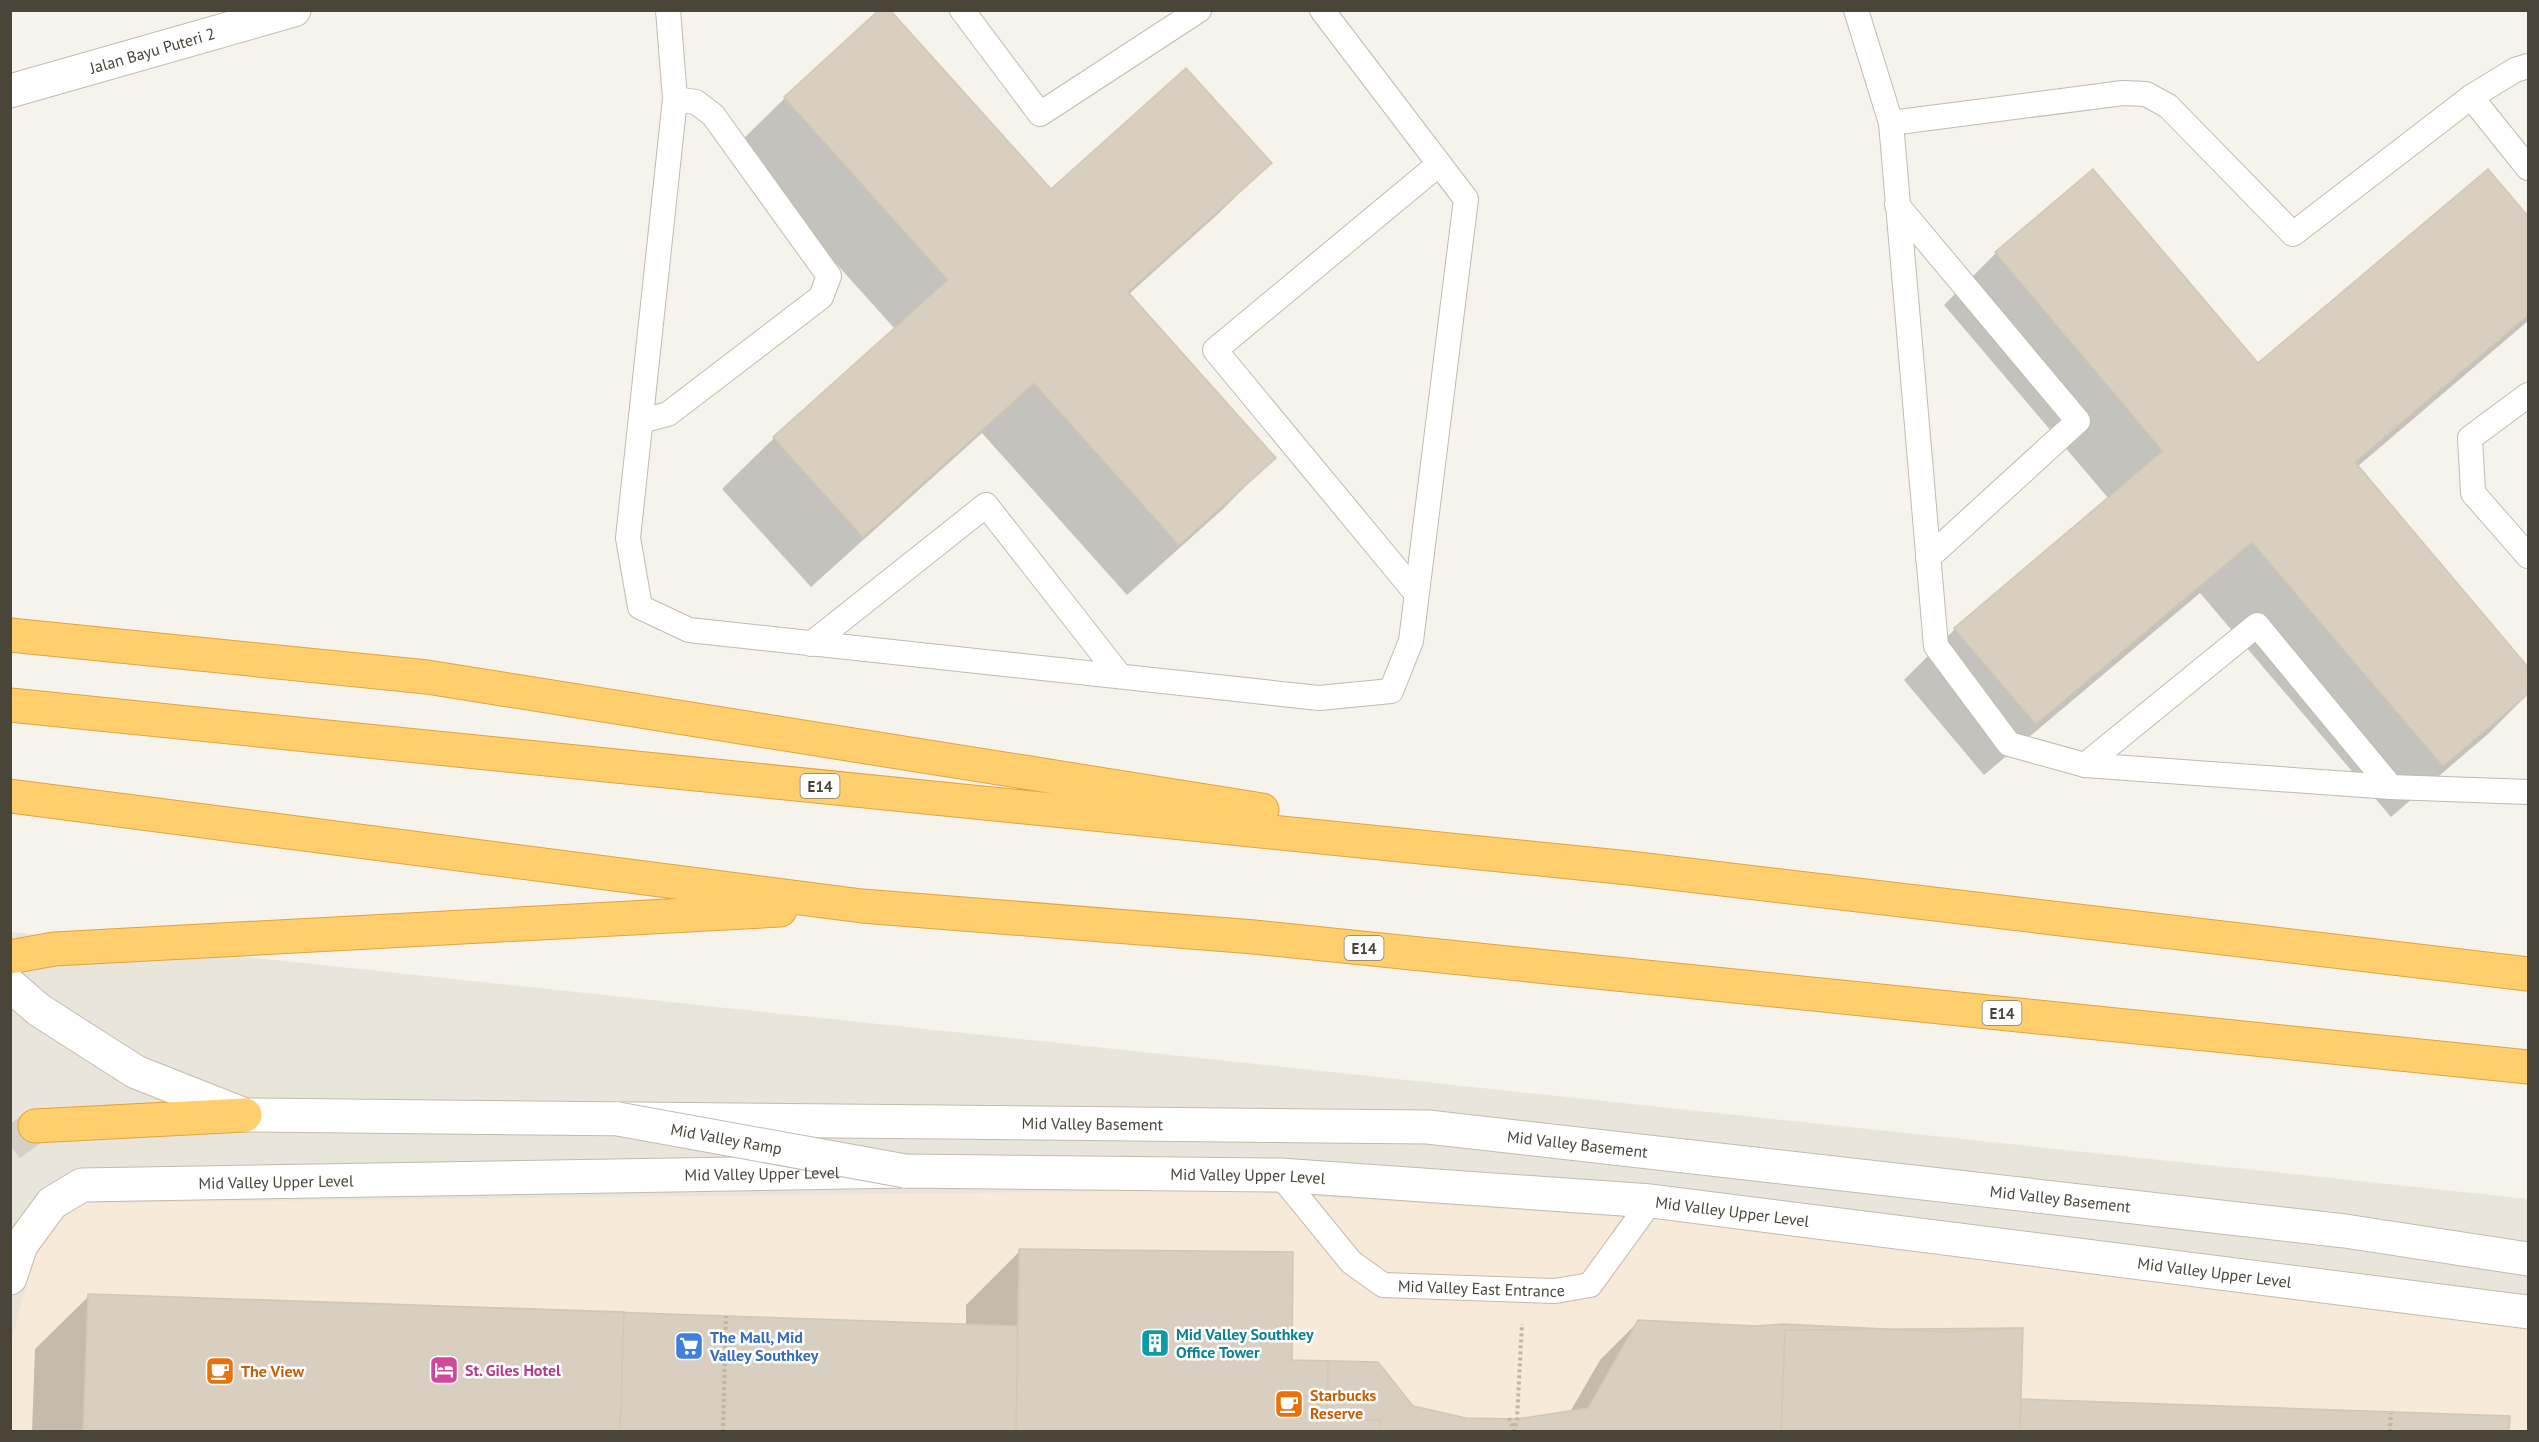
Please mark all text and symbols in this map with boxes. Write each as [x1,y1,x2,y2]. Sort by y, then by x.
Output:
street label: Jalan Bayu Puteri 2 [87,23,217,78]
road number: E14 [800,774,840,798]
road number: E14 [1344,936,1384,960]
road number: E14 [1982,1001,2022,1025]
street label: Mid Valley Basement [1022,1113,1164,1134]
street label: Mid Valley Ramp [669,1119,784,1159]
street label: Mid Valley Basement [1506,1126,1649,1162]
street label: Mid Valley Upper Level [684,1162,840,1185]
street label: Mid Valley Upper Level [1170,1164,1326,1188]
street label: Mid Valley Upper Level [198,1170,354,1193]
street label: Mid Valley Basement [1989,1181,2132,1217]
street label: Mid Valley Upper Level [1654,1192,1811,1231]
street label: Mid Valley Upper Level [2136,1253,2293,1292]
street label: Mid Valley East Entrance [1398,1276,1566,1301]
place label: Mid Valley Southkey Office Tower [1176,1324,1314,1362]
place label: The Mall, Mid Valley Southkey [709,1327,819,1365]
building icon: Mid Valley Southkey Office Tower [1139,1327,1171,1359]
supermarket icon: The Mall, Mid Valley Southkey [673,1330,705,1362]
hotel icon: St. Giles Hotel [428,1354,460,1386]
cafe icon: The View [204,1355,236,1387]
place label: St. Giles Hotel [465,1360,561,1380]
place label: The View [241,1361,304,1381]
place label: Starbucks Reserve [1310,1385,1377,1423]
cafe icon: Starbucks Reserve [1273,1388,1305,1420]

